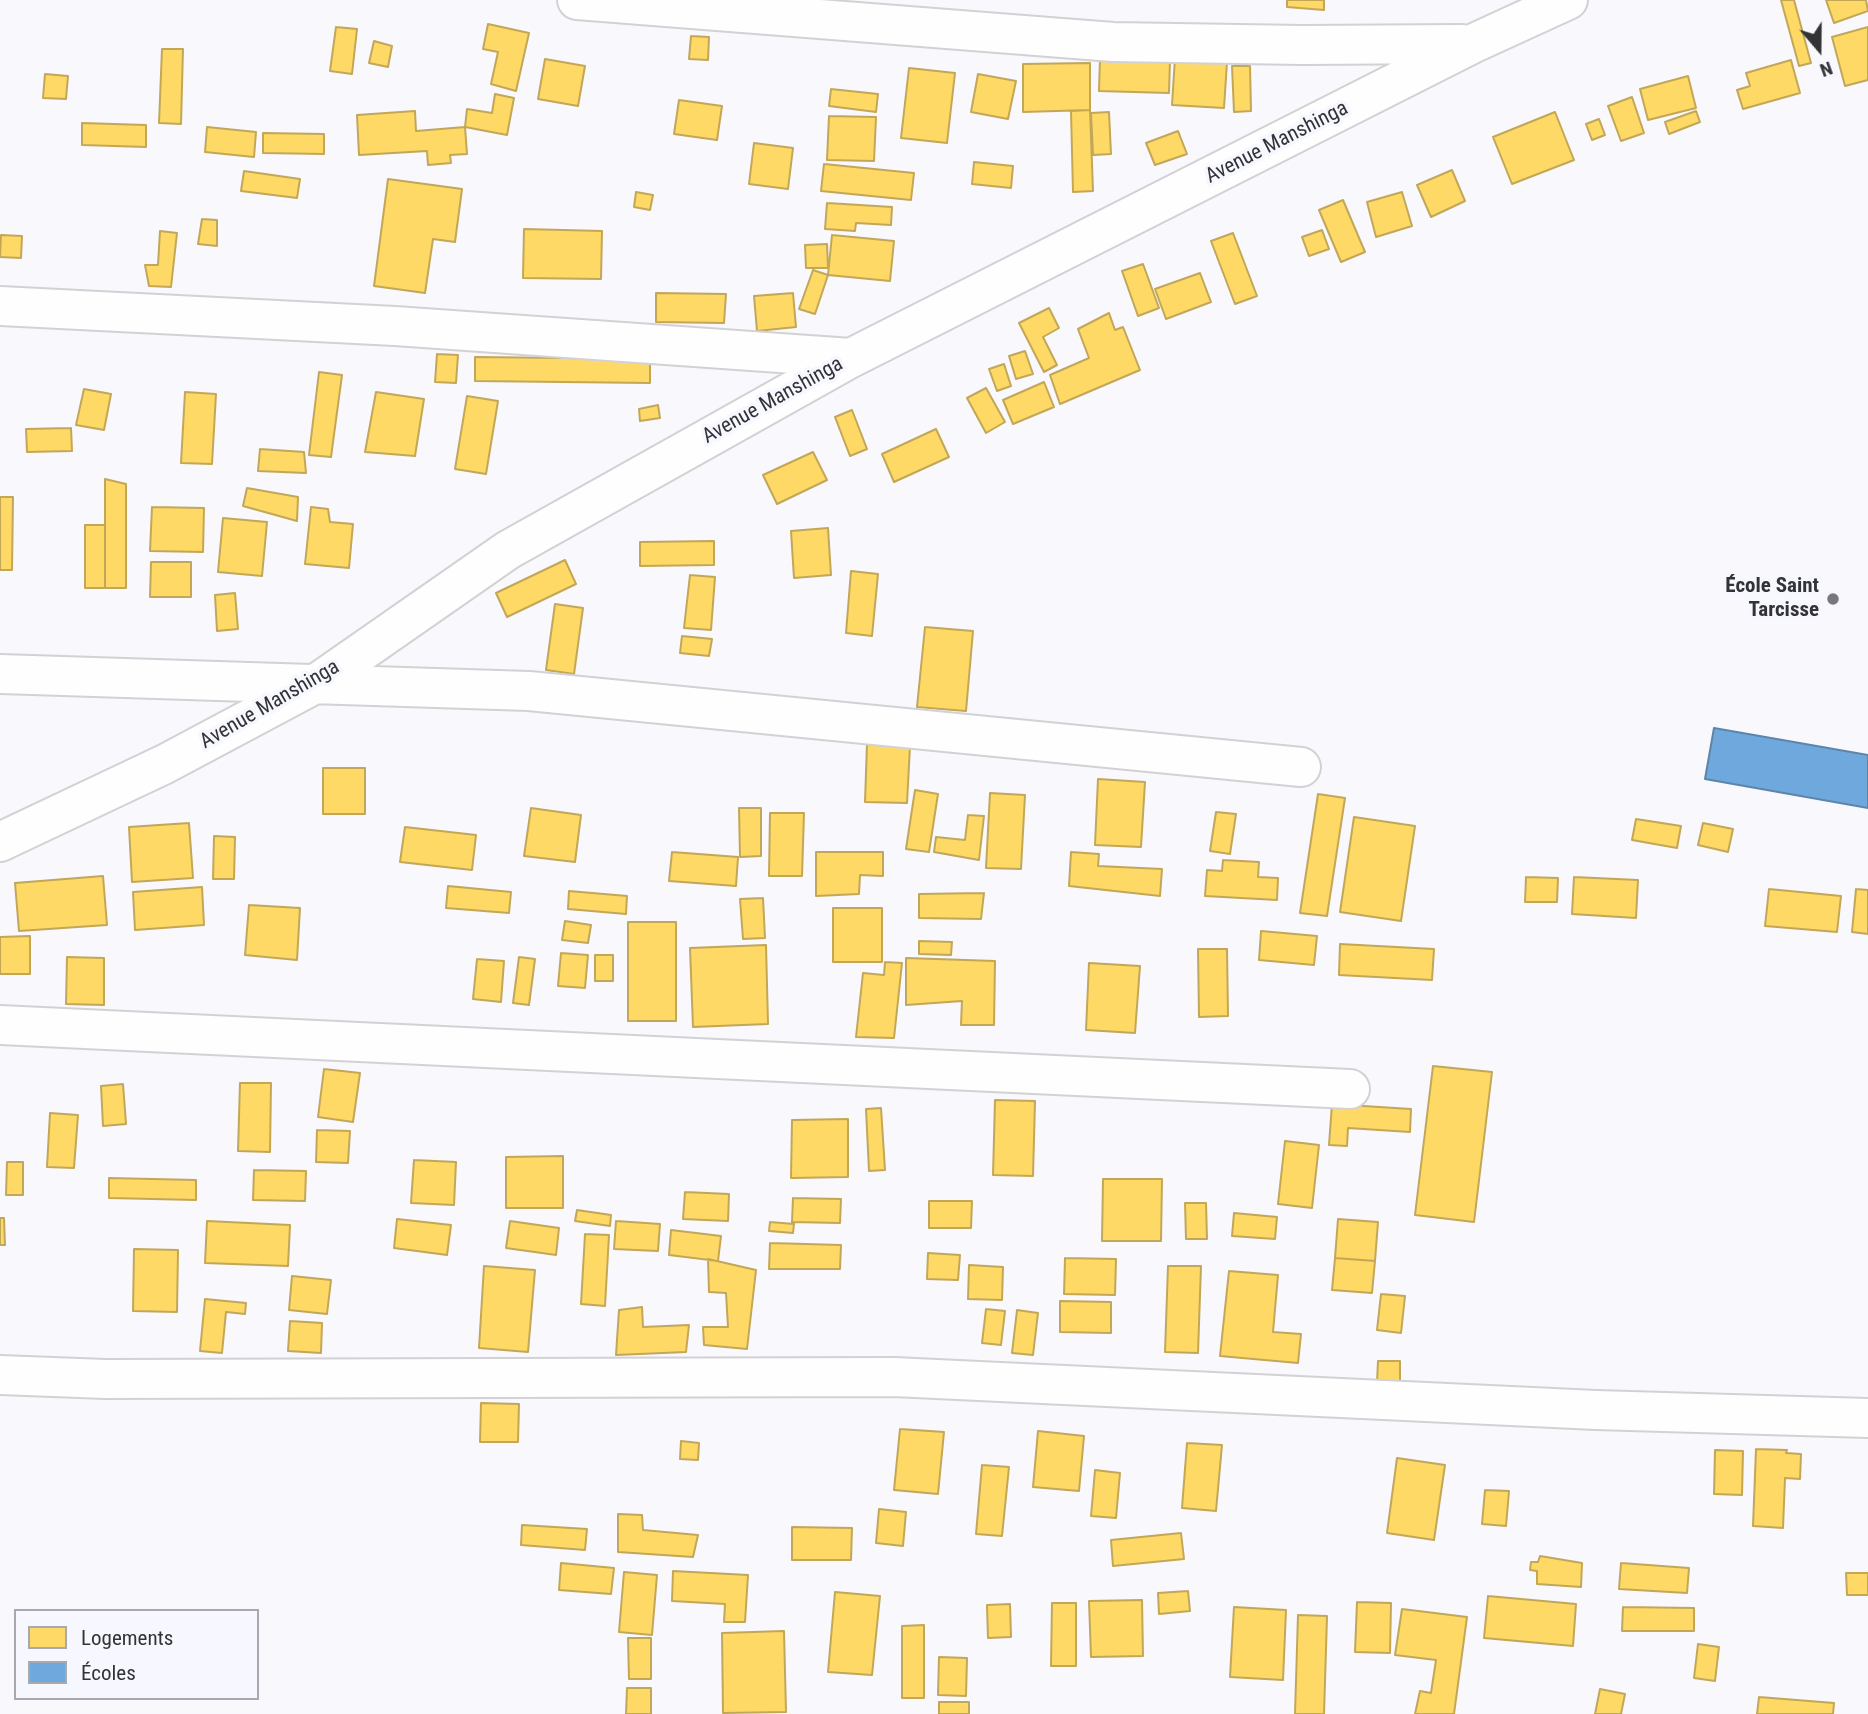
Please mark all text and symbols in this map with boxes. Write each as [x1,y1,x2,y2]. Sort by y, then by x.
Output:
north arrow [1784,14,1854,84]
text: N [1817,56,1836,82]
street label: Avenue Manshinga [1202,96,1352,190]
street label: Avenue Manshinga [698,352,848,450]
place label: École Saint Tarcisse [1725,574,1819,624]
marker: École Saint Tarcisse [1825,591,1841,607]
street label: Avenue Manshinga [196,655,344,755]
legend [14,1609,259,1700]
text: Logements [81,1626,173,1650]
text: Écoles [81,1661,136,1685]

